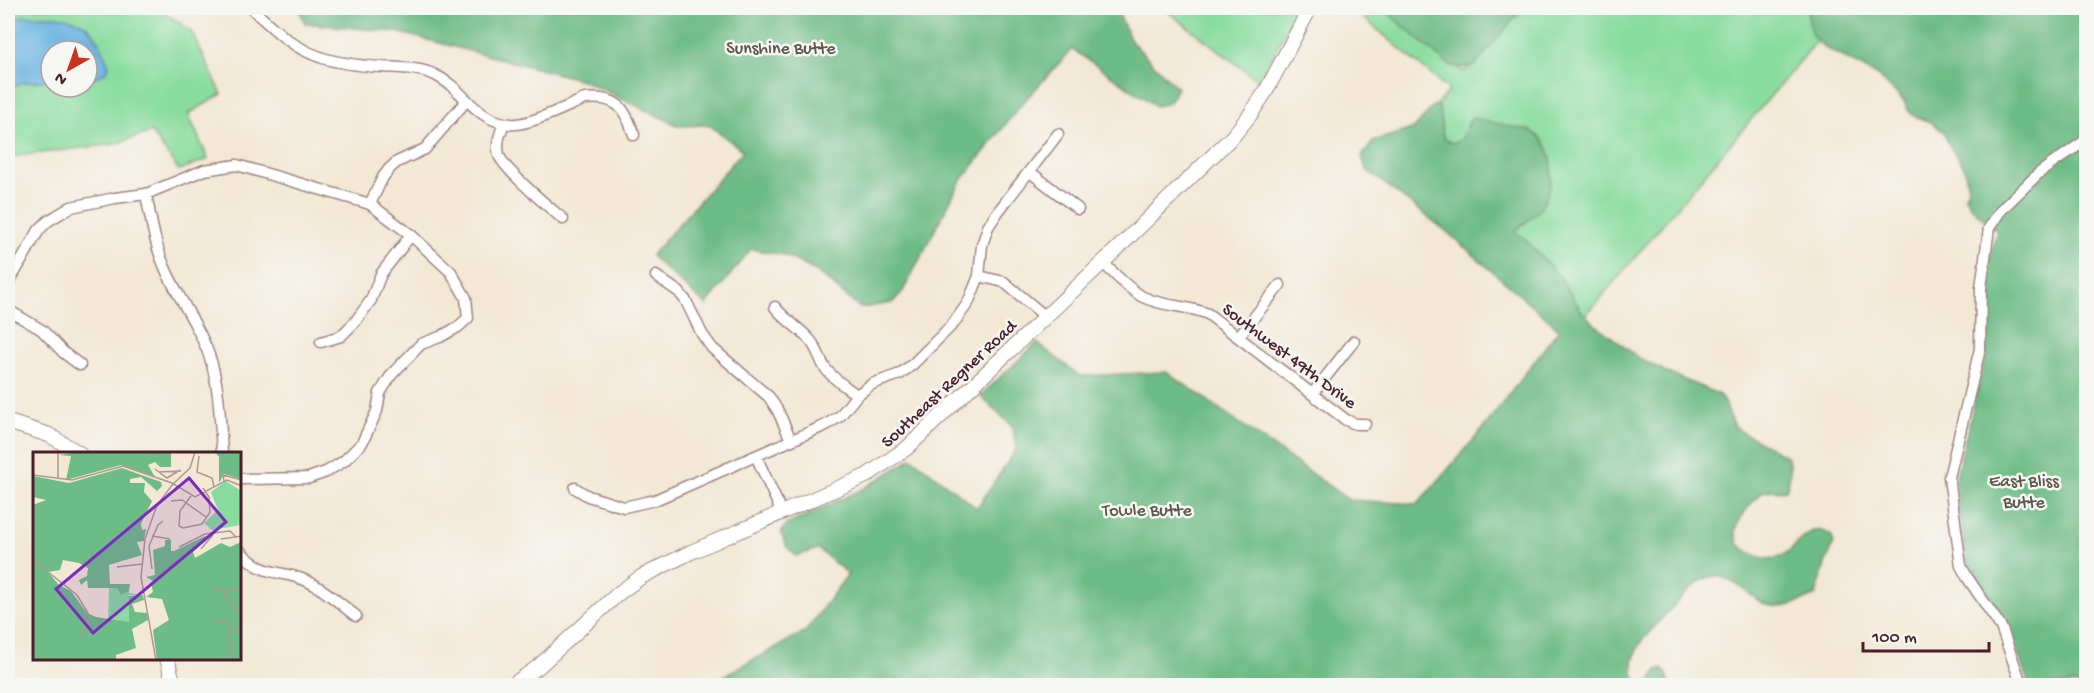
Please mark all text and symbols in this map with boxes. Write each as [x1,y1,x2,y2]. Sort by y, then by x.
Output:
north arrow [39,39,99,99]
park label: Sunshine Butte [726,39,836,60]
text: N [51,67,72,88]
street label: Southwest 49th Drive [1217,300,1360,415]
street label: Southeast Regner Road [878,316,1023,453]
inset map [33,452,242,660]
park label: East Bliss Butte [1989,472,2060,514]
park label: Towle Butte [1101,501,1192,522]
scale bar [1863,615,1989,653]
text: 100 m [1871,628,1917,649]

